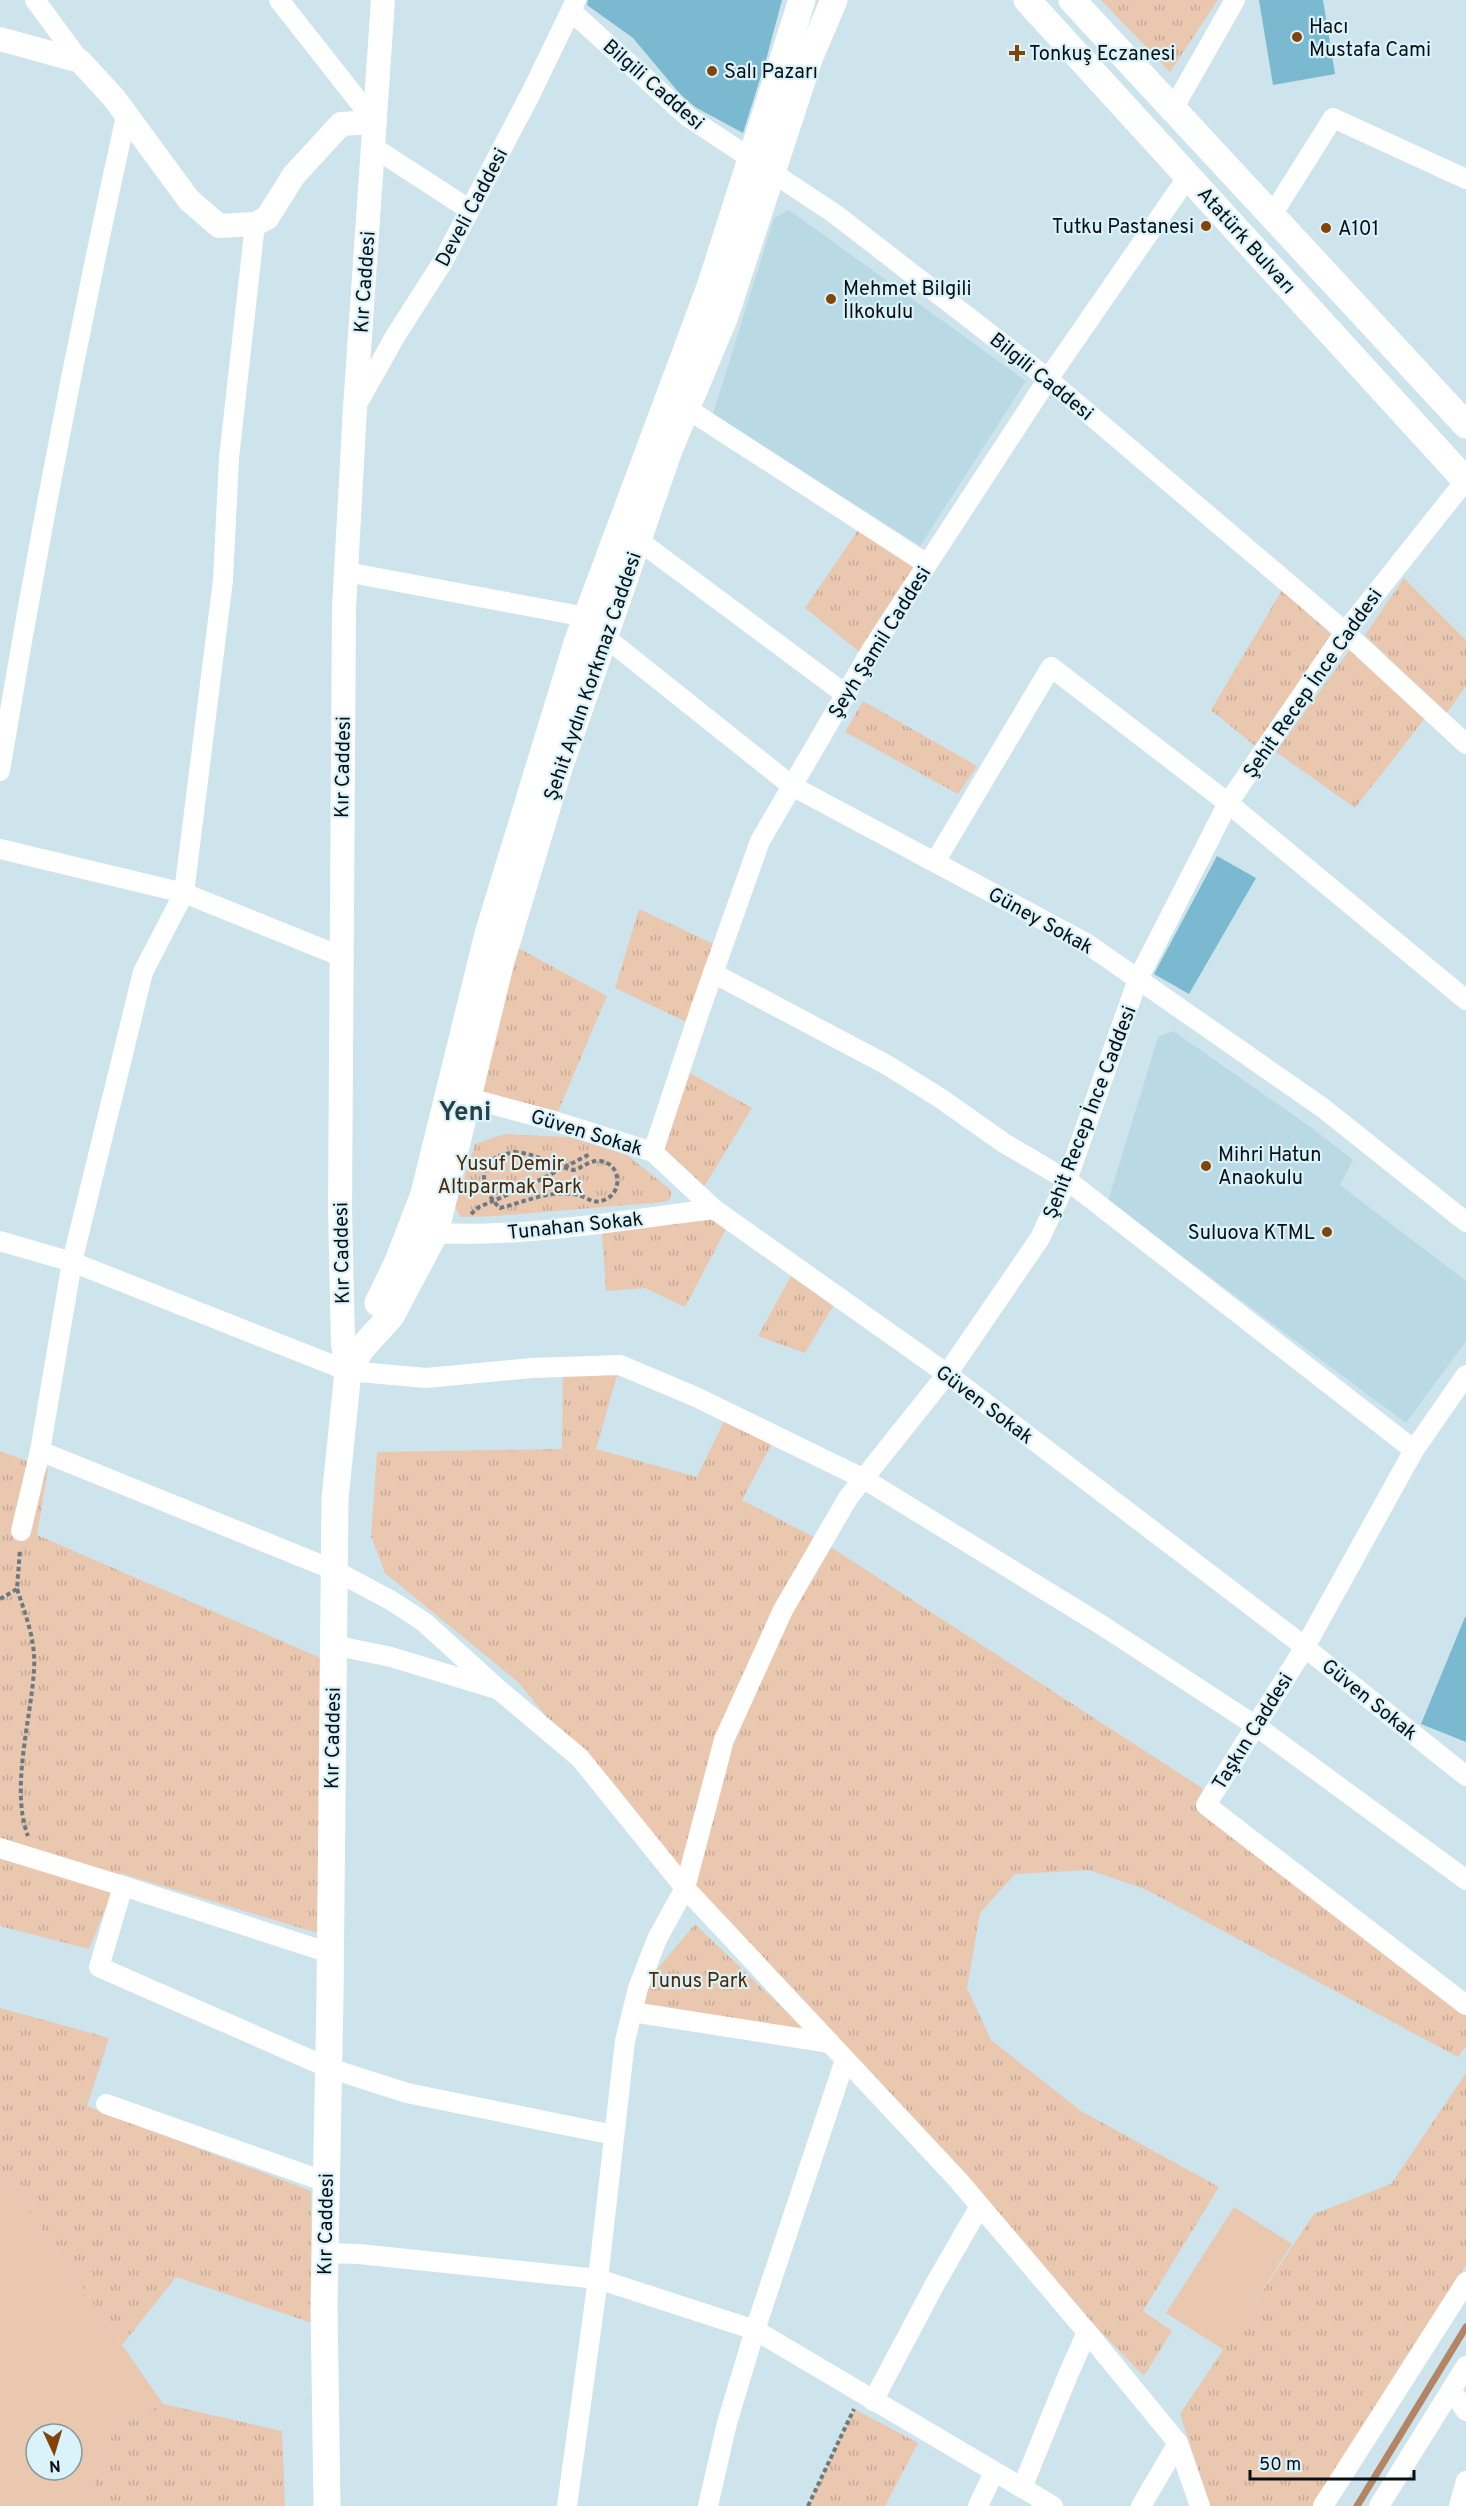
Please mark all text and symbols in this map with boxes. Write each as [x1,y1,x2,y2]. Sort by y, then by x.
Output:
place label: Hacı Mustafa Cami [1309,15,1431,64]
marker: Hacı Mustafa Cami [1290,30,1304,44]
street label: Bilgili Caddesi [597,34,709,137]
place label: Tonkuş Eczanesi [1029,42,1175,68]
marker: Tonkuş Eczanesi [1010,46,1024,60]
place label: Salı Pazarı [724,60,818,86]
marker: Salı Pazarı [705,64,719,78]
street label: Develi Caddesi [431,144,515,272]
street label: Atatürk Bulvarı [1190,182,1301,300]
place label: Tutku Pastanesi [1052,215,1194,241]
place label: A101 [1338,217,1379,243]
marker: Tutku Pastanesi [1199,219,1213,233]
marker: A101 [1319,221,1333,235]
street label: Kır Caddesi [349,230,383,334]
place label: Mehmet Bilgili İlkokulu [843,277,972,326]
marker: Mehmet Bilgili İlkokulu [824,292,838,306]
street label: Bilgili Caddesi [984,328,1098,427]
street label: Şehit Aydın Korkmaz Caddesi [539,549,649,805]
street label: Şeyh Şamil Caddesi [823,562,938,724]
street label: Şehit Recep İnce Caddesi [1237,584,1389,784]
street label: Kır Caddesi [330,716,358,818]
street label: Güney Sokak [983,882,1097,961]
street label: Şehit Recep İnce Caddesi [1037,1002,1144,1223]
district label: Yeni [439,1097,491,1130]
street label: Güven Sokak [527,1105,646,1163]
place label: Mihri Hatun Anaokulu [1218,1143,1321,1192]
park label: Yusuf Demir Altıparmak Park [438,1152,583,1201]
marker: Mihri Hatun Anaokulu [1199,1159,1213,1173]
street label: Kır Caddesi [329,1202,357,1304]
street label: Tunahan Sokak [506,1207,644,1247]
place label: Suluova KTML [1188,1221,1315,1247]
marker: Suluova KTML [1320,1225,1334,1239]
street label: Güven Sokak [930,1360,1038,1451]
street label: Güven Sokak [1315,1654,1422,1747]
street label: Taşkın Caddesi [1207,1669,1300,1796]
street label: Kır Caddesi [320,1687,348,1789]
park label: Tunus Park [648,1969,748,1995]
street label: Kır Caddesi [313,2173,341,2275]
north arrow [24,2422,84,2482]
scale bar [1250,2443,1414,2481]
text: 50 m [1259,2454,1301,2477]
text: N [48,2455,61,2475]

